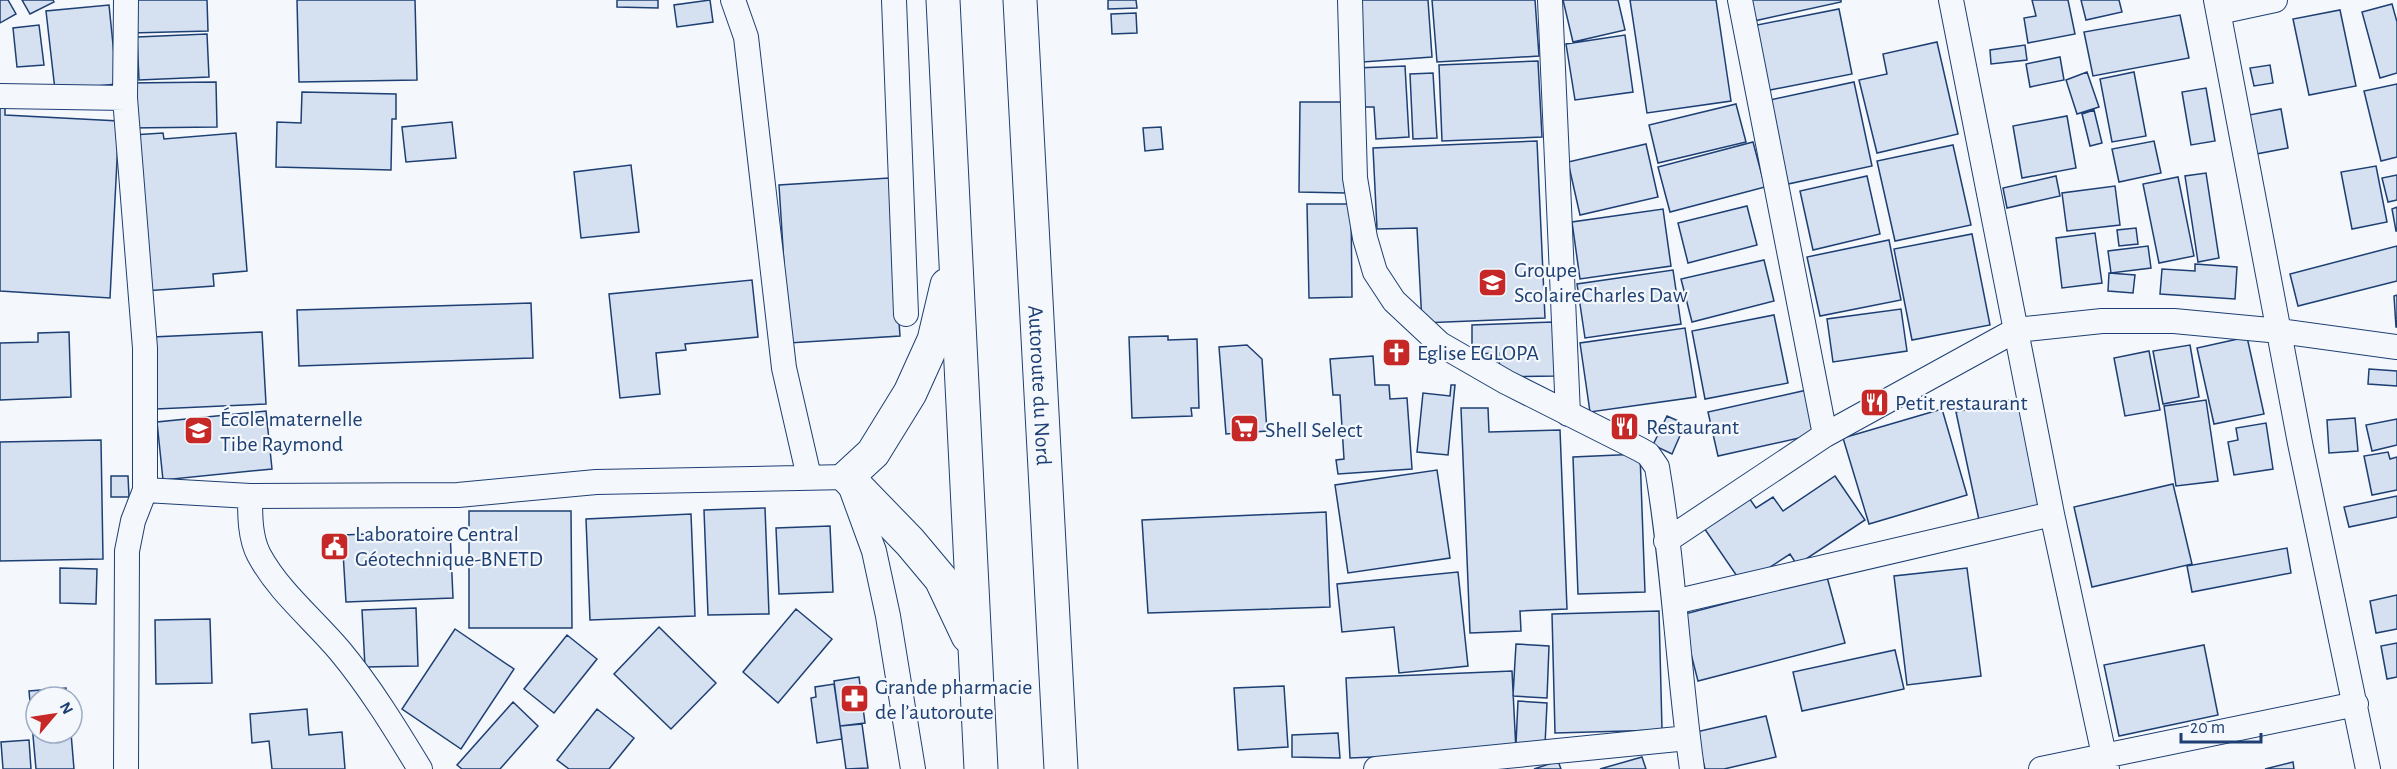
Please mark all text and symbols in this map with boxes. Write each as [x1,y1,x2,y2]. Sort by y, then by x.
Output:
place label: Groupe ScolaireCharles Daw [1514,259,1688,306]
school or university icon: Groupe ScolaireCharles Daw [1477,266,1509,298]
street label: Autoroute du Nord [1024,305,1055,466]
church icon: Eglise EGLOPA [1380,336,1412,368]
place label: Eglise EGLOPA [1417,342,1539,364]
restaurant icon: Petit restaurant [1858,386,1890,418]
place label: Petit restaurant [1895,392,2027,414]
place label: École maternelle Tibe Raymond [220,407,363,455]
restaurant icon: Restaurant [1609,410,1641,442]
supermarket icon: Shell Select [1228,413,1260,445]
school or university icon: École maternelle Tibe Raymond [183,415,215,447]
place label: Restaurant [1646,416,1739,438]
place label: Shell Select [1265,419,1362,441]
place label: Laboratoire Central Géotechnique-BNETD [355,523,543,570]
public building icon: Laboratoire Central Géotechnique-BNETD [318,530,350,562]
place label: Grande pharmacie de l’autoroute [875,676,1032,723]
pharmacy icon: Grande pharmacie de l’autoroute [838,683,870,715]
north arrow [24,685,84,745]
text: N [57,699,76,717]
scale bar [2181,706,2260,744]
text: 20 m [2190,719,2225,737]

